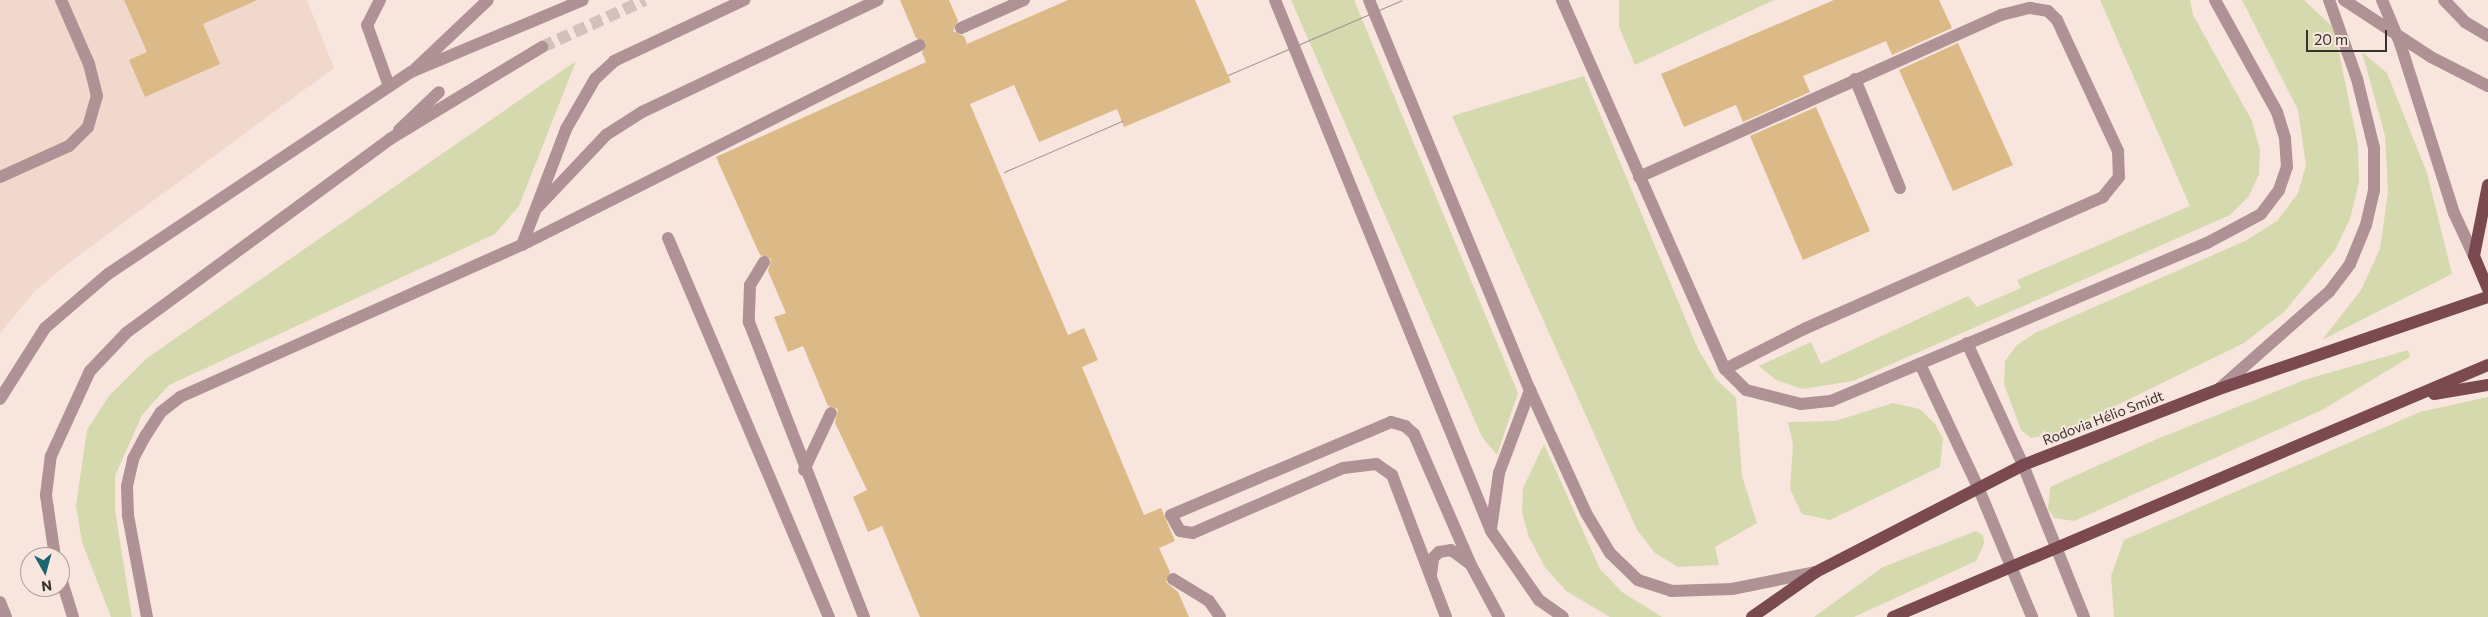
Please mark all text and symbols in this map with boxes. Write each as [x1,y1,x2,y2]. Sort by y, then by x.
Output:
scale bar [2308,20,2389,52]
text: 20 m [2314,30,2348,48]
street label: Rodovia Hélio Smidt [2040,387,2166,449]
north arrow [20,547,70,597]
text: N [41,577,53,595]

